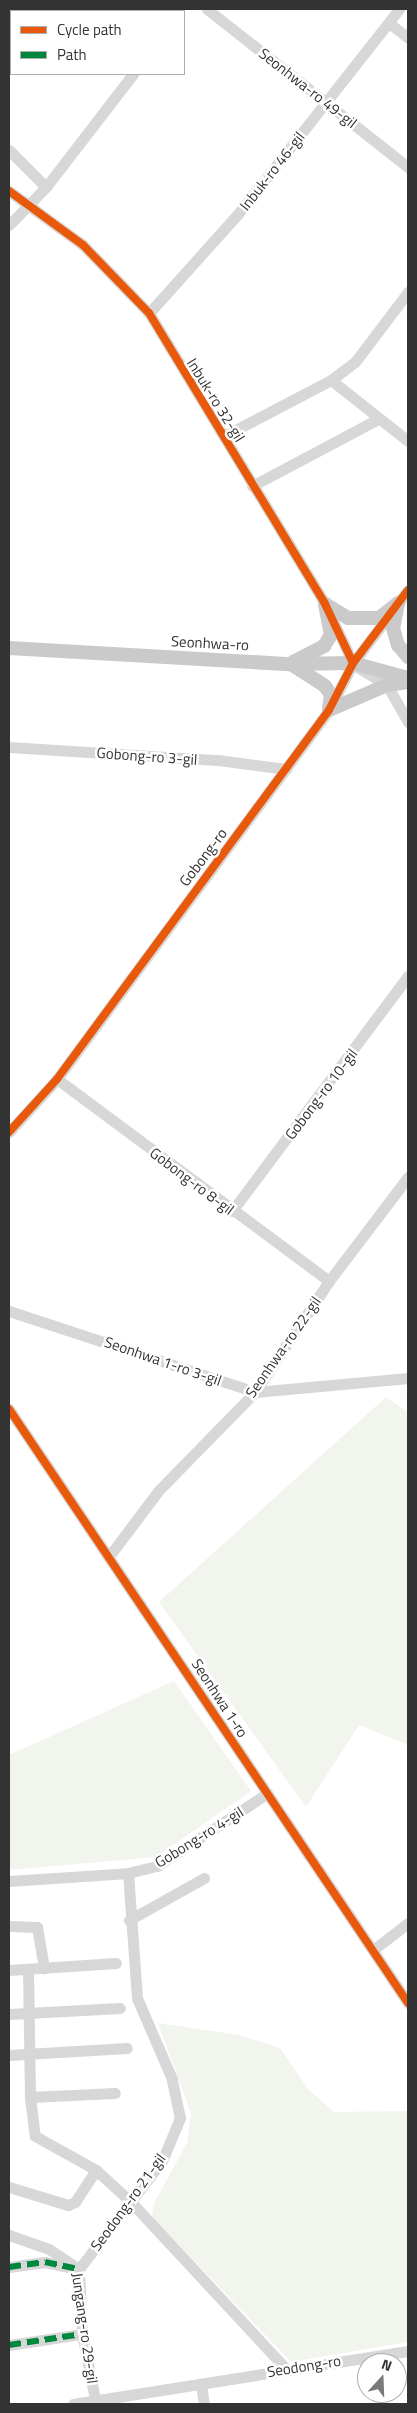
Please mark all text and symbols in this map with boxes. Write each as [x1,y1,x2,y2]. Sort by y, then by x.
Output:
legend [10,10,185,75]
text: Cycle path [57,18,122,41]
text: Path [57,43,87,66]
street label: Seonhwa-ro 49-gil [255,44,361,132]
street label: Inbuk-ro 46-gil [236,128,308,214]
street label: Inbuk-ro 32-gil [183,355,249,445]
street label: Seonhwa-ro [171,632,249,654]
street label: Gobong-ro 3-gil [96,744,198,768]
street label: Gobong-ro [175,824,231,890]
street label: Gobong-ro 10-gil [281,1045,361,1143]
street label: Gobong-ro 8-gil [146,1143,238,1219]
street label: Seonhwa-ro 22-gil [241,1293,325,1401]
street label: Seonhwa 1-ro 3-gil [102,1333,224,1389]
street label: Seonhwa 1-ro [188,1655,252,1741]
street label: Gobong-ro 4-gil [151,1803,247,1871]
street label: Seodong-ro 21-gil [87,2150,169,2254]
street label: Jungang-ro 29-gil [68,2271,102,2385]
street label: Seodong-ro [266,2351,342,2381]
north arrow [357,2353,407,2403]
text: N [379,2353,395,2376]

